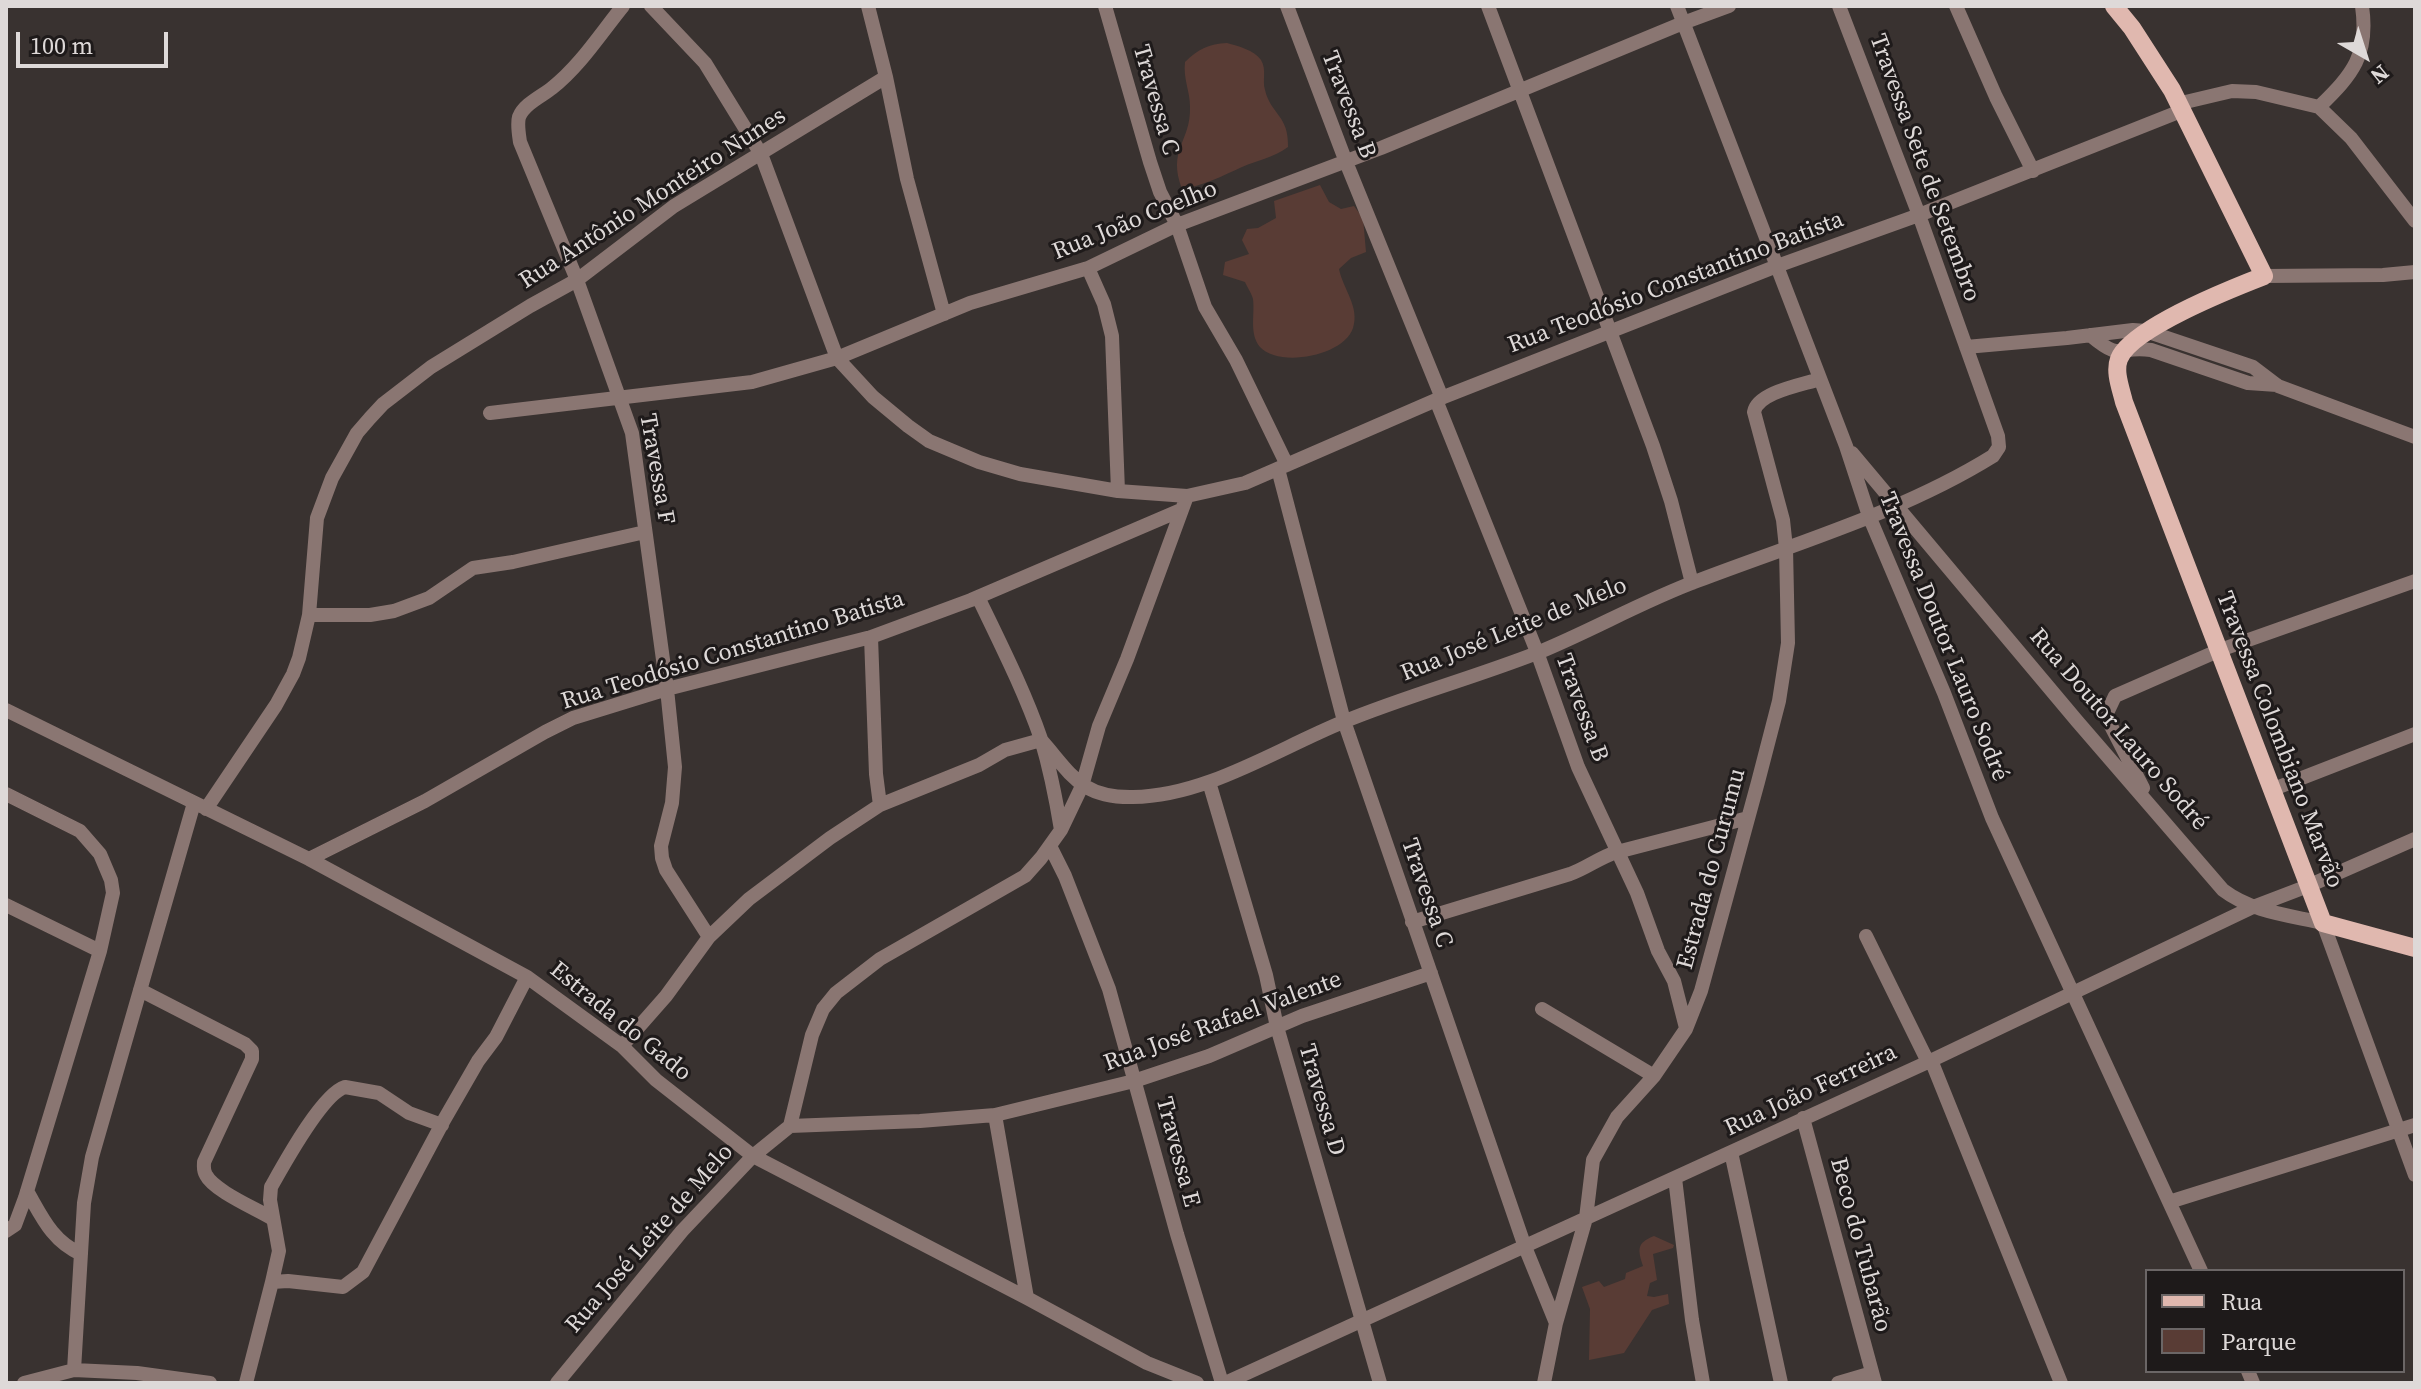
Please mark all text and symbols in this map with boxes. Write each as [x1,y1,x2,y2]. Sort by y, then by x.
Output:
scale bar [20,16,172,66]
north arrow [2325,16,2405,96]
text: 100 m [30,29,93,62]
street label: Travessa Sete de Setembro [1862,30,1986,306]
street label: Travessa C [1126,42,1184,158]
street label: Travessa B [1314,47,1382,163]
text: N [2364,58,2396,91]
street label: Rua Antônio Monteiro Nunes [514,102,792,296]
street label: Rua João Coelho [1049,175,1221,267]
street label: Rua Teodósio Constantino Batista [1504,206,1848,360]
street label: Travessa F [632,411,680,527]
street label: Travessa Doutor Lauro Sodré [1872,488,2014,786]
street label: Rua José Leite de Melo [1397,571,1631,689]
street label: Rua Teodósio Constantino Batista [558,585,908,717]
street label: Travessa Colombiano Marvão [2209,588,2349,892]
street label: Rua Doutor Lauro Sodré [2022,623,2214,837]
street label: Travessa B [1548,650,1614,766]
street label: Estrada do Curumu [1671,765,1753,973]
street label: Travessa C [1394,835,1458,951]
street label: Estrada do Gado [543,956,697,1088]
street label: Rua José Rafael Valente [1100,966,1346,1078]
street label: Rua João Ferreira [1720,1039,1902,1143]
street label: Travessa D [1291,1041,1351,1159]
street label: Travessa E [1149,1094,1205,1210]
street label: Rua José Leite de Melo [560,1138,740,1340]
street label: Beco do Tubarão [1823,1155,1897,1335]
legend [2145,1269,2405,1373]
text: Rua [2221,1285,2263,1318]
text: Parque [2221,1325,2297,1358]

